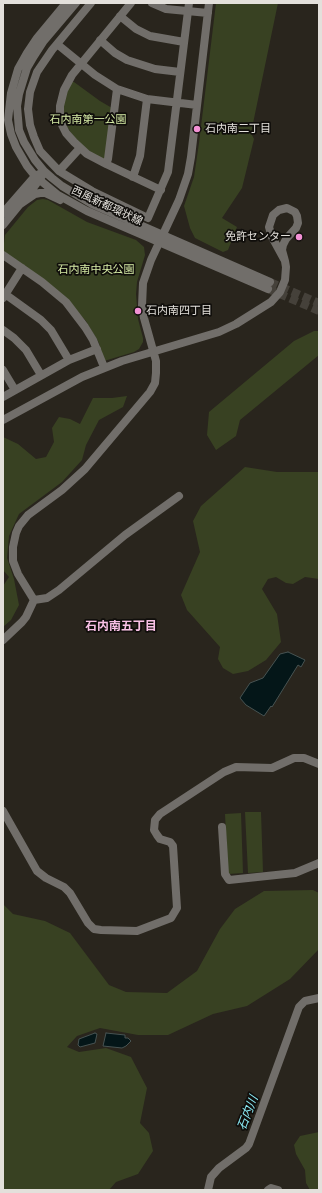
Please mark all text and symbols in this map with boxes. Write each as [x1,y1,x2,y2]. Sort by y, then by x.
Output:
park label: 石内南第一公園 [50,113,126,127]
place label: 石内南二丁目 [205,122,271,136]
marker: 石内南二丁目 [192,124,202,134]
street label: 西風新都環状線 [69,184,145,228]
place label: 免許センター [225,230,291,244]
marker: 免許センター [294,232,304,242]
park label: 石内南中央公園 [58,263,134,277]
place label: 石内南四丁目 [146,304,212,318]
marker: 石内南四丁目 [133,306,143,316]
district label: 石内南五丁目 [85,620,157,634]
water label: 石内川 [235,1094,261,1132]

